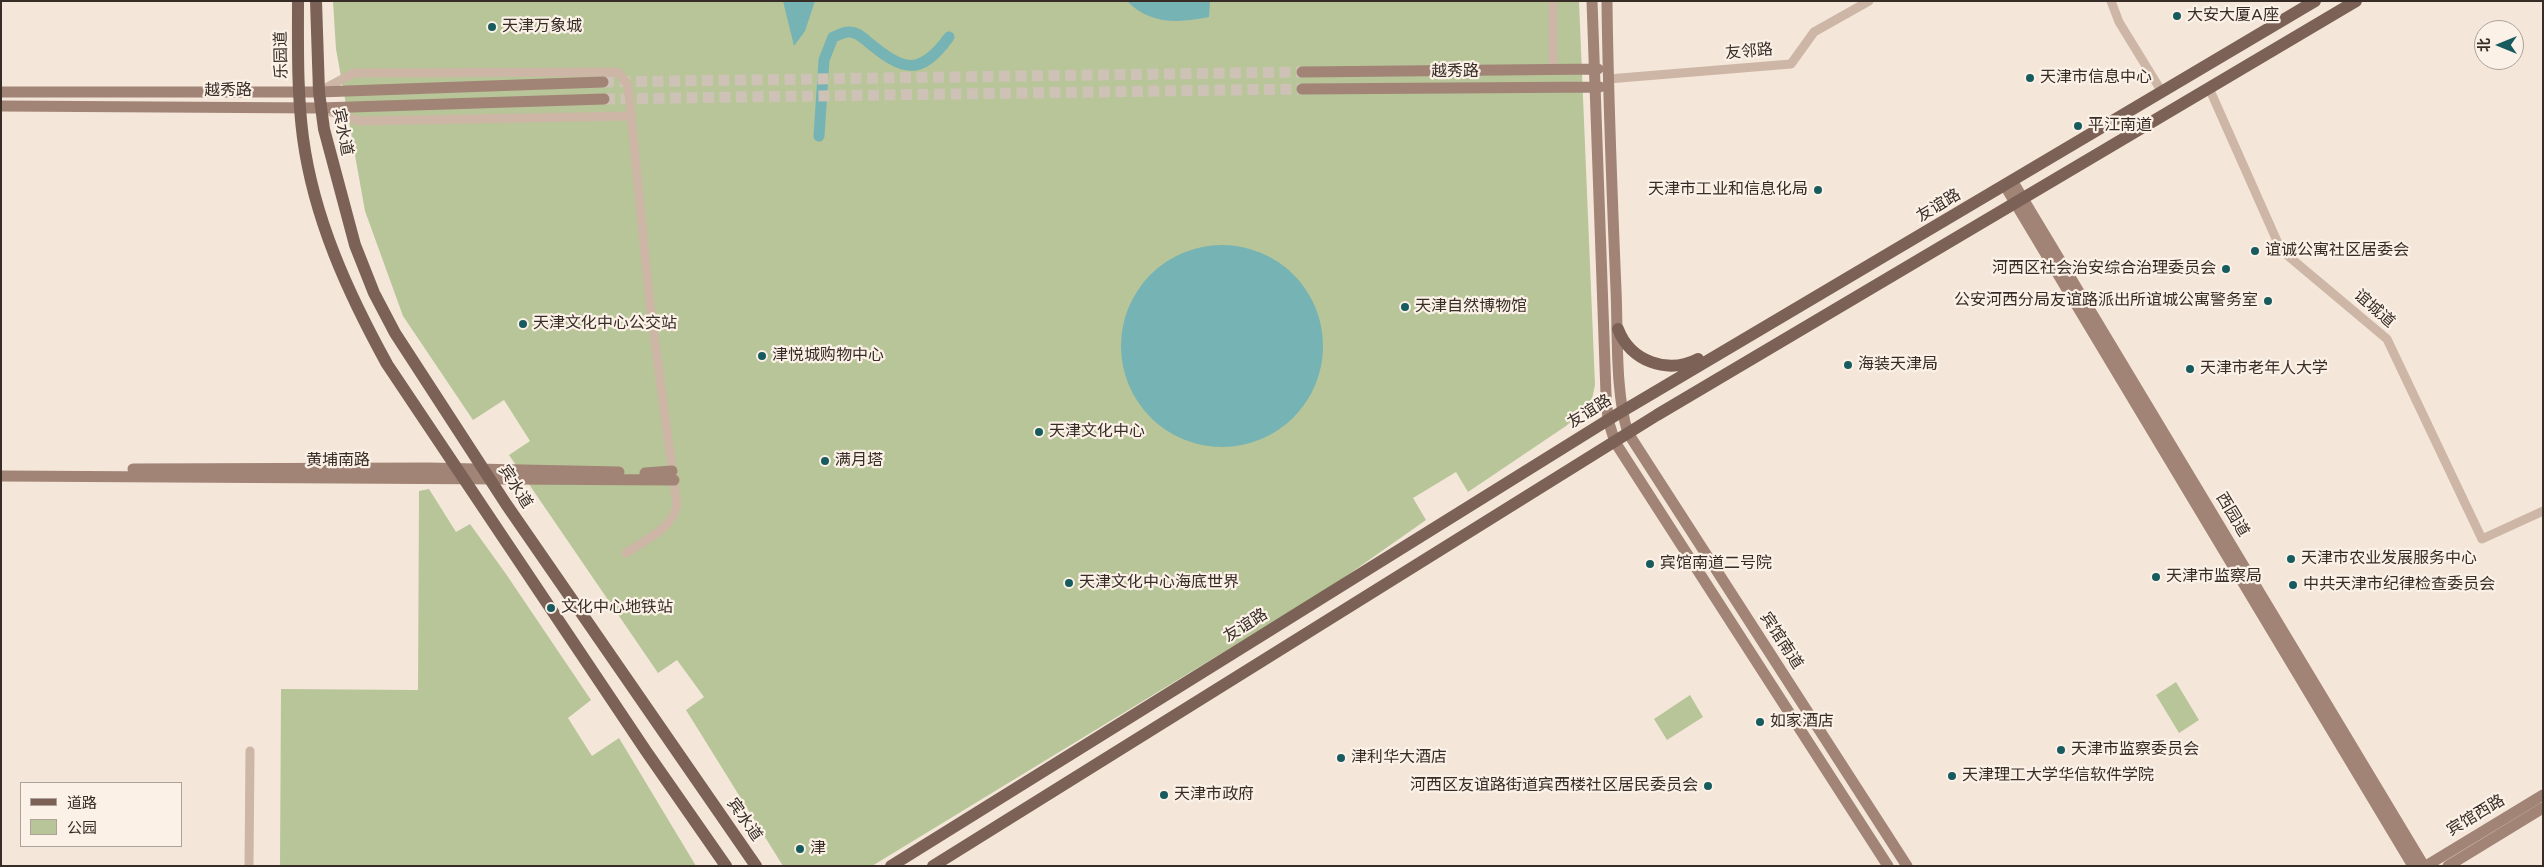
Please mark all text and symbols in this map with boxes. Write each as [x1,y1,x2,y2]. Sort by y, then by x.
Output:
place label: 大安大厦A座 [2187,6,2279,26]
marker: 大安大厦A座 [2171,10,2183,22]
place label: 天津万象城 [502,17,582,37]
north arrow [2474,20,2524,70]
marker: 天津万象城 [486,21,498,33]
street label: 乐园道 [272,31,292,79]
text: 北 [2476,38,2493,52]
street label: 友邻路 [1724,40,1774,64]
street label: 越秀路 [1431,62,1479,82]
place label: 天津市信息中心 [2040,68,2152,88]
marker: 天津市信息中心 [2024,72,2036,84]
street label: 越秀路 [204,81,252,101]
street label: 宾水道 [328,107,356,157]
place label: 平江南道 [2088,116,2152,136]
marker: 平江南道 [2072,120,2084,132]
place label: 天津市工业和信息化局 [1648,180,1808,200]
marker: 天津市工业和信息化局 [1812,184,1824,196]
street label: 友谊路 [1913,185,1965,227]
place label: 谊诚公寓社区居委会 [2265,241,2409,261]
marker: 谊诚公寓社区居委会 [2249,245,2261,257]
place label: 河西区社会治安综合治理委员会 [1992,259,2216,279]
marker: 河西区社会治安综合治理委员会 [2220,263,2232,275]
street label: 谊城道 [2350,286,2398,332]
place label: 公安河西分局友谊路派出所谊城公寓警务室 [1954,291,2258,311]
marker: 公安河西分局友谊路派出所谊城公寓警务室 [2262,295,2274,307]
place label: 天津自然博物馆 [1415,297,1527,317]
marker: 天津自然博物馆 [1399,301,1411,313]
place label: 天津文化中心公交站 [533,314,677,334]
marker: 天津文化中心公交站 [517,318,529,330]
place label: 津悦城购物中心 [772,346,884,366]
marker: 津悦城购物中心 [756,350,768,362]
place label: 海装天津局 [1858,355,1938,375]
marker: 海装天津局 [1842,359,1854,371]
place label: 天津市老年人大学 [2200,359,2328,379]
marker: 天津市老年人大学 [2184,363,2196,375]
street label: 友谊路 [1565,391,1615,433]
place label: 天津文化中心 [1049,422,1145,442]
marker: 天津文化中心 [1033,426,1045,438]
street label: 黄埔南路 [306,451,370,471]
place label: 满月塔 [835,451,883,471]
marker: 满月塔 [819,455,831,467]
street label: 宾水道 [494,462,536,512]
street label: 西园道 [2211,489,2253,541]
place label: 天津市农业发展服务中心 [2301,549,2477,569]
marker: 天津市农业发展服务中心 [2285,553,2297,565]
place label: 宾馆南道二号院 [1660,554,1772,574]
marker: 宾馆南道二号院 [1644,558,1656,570]
place label: 天津市监察局 [2166,567,2262,587]
marker: 天津市监察局 [2150,571,2162,583]
place label: 天津文化中心海底世界 [1079,573,1239,593]
place label: 中共天津市纪律检查委员会 [2303,575,2495,595]
marker: 天津文化中心海底世界 [1063,577,1075,589]
marker: 中共天津市纪律检查委员会 [2287,579,2299,591]
place label: 文化中心地铁站 [561,598,673,618]
marker: 文化中心地铁站 [545,602,557,614]
street label: 友谊路 [1221,605,1271,647]
street label: 宾馆南道 [1756,609,1806,673]
place label: 如家酒店 [1770,712,1834,732]
marker: 如家酒店 [1754,716,1766,728]
place label: 天津市监察委员会 [2071,740,2199,760]
marker: 天津市监察委员会 [2055,744,2067,756]
place label: 津利华大酒店 [1351,748,1447,768]
marker: 津利华大酒店 [1335,752,1347,764]
place label: 天津理工大学华信软件学院 [1962,766,2154,786]
marker: 天津理工大学华信软件学院 [1946,770,1958,782]
place label: 河西区友谊路街道宾西楼社区居民委员会 [1410,776,1698,796]
marker: 河西区友谊路街道宾西楼社区居民委员会 [1702,780,1714,792]
legend [20,782,182,847]
place label: 天津市政府 [1174,785,1254,805]
marker: 天津市政府 [1158,789,1170,801]
street label: 宾馆西路 [2444,791,2508,841]
text: 道路 [67,794,97,812]
street label: 宾水道 [722,795,766,845]
text: 公园 [67,819,97,837]
place label: 津 [810,839,826,859]
marker: 津 [794,843,806,855]

